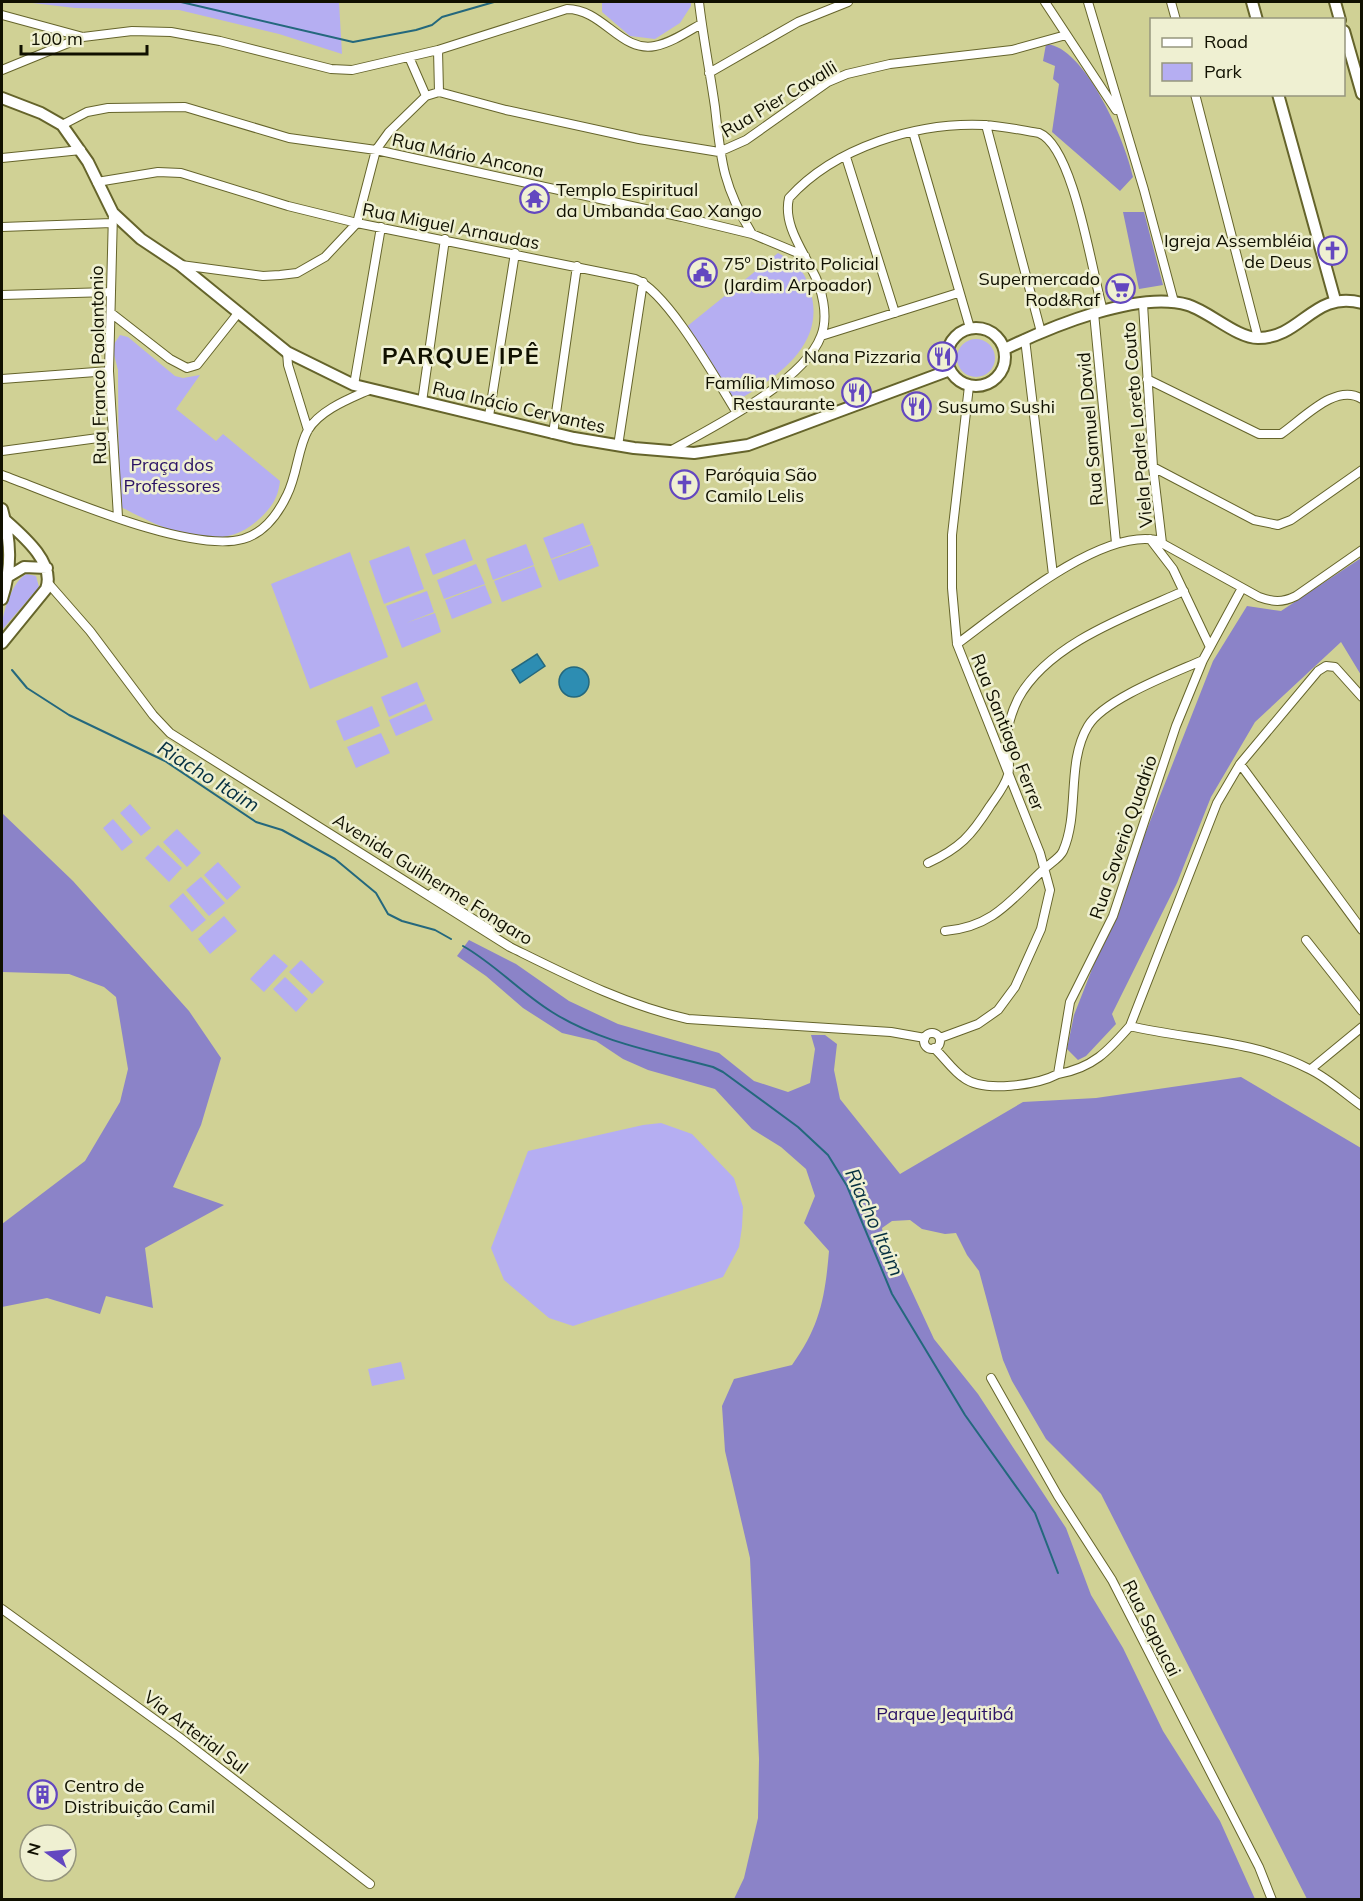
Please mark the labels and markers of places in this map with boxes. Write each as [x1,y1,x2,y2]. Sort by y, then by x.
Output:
place label: Templo Espiritual da Umbanda Cao Xango [556,178,762,222]
temple icon: Templo Espiritual da Umbanda Cao Xango [519,183,551,215]
place label: Igreja Assembléia de Deus [1164,229,1312,273]
church icon: Igreja Assembléia de Deus [1317,234,1349,266]
place label: 75º Distrito Policial (Jardim Arpoador) [723,252,879,296]
public building icon: 75º Distrito Policial (Jardim Arpoador) [686,257,718,289]
place label: Supermercado Rod&Raf [979,267,1101,311]
supermarket icon: Supermercado Rod&Raf [1105,272,1137,304]
restaurant icon: Nana Pizzaria [926,340,958,372]
place label: Nana Pizzaria [804,345,921,368]
place label: Família Mimoso Restaurante [705,371,835,415]
restaurant icon: Família Mimoso Restaurante [840,376,872,408]
restaurant icon: Susumo Sushi [901,390,933,422]
place label: Susumo Sushi [938,395,1055,418]
place label: Paróquia São Camilo Lelis [705,463,817,507]
church icon: Paróquia São Camilo Lelis [668,468,700,500]
place label: Centro de Distribuição Camil [64,1774,215,1818]
building icon: Centro de Distribuição Camil [27,1779,59,1811]

